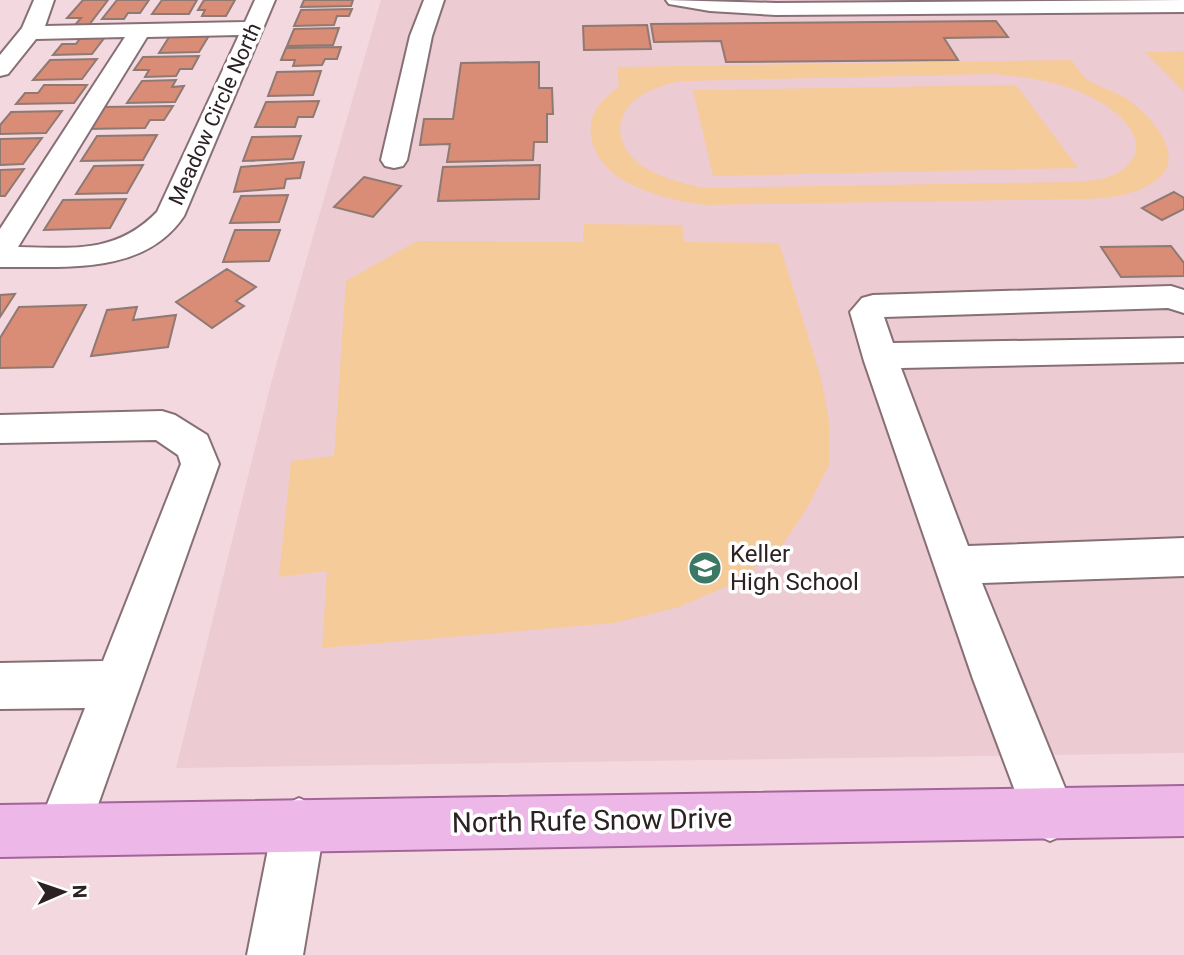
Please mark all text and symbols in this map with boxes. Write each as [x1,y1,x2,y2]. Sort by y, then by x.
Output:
street label: Meadow Circle North [164,19,266,209]
place label: Keller High School [730,540,859,596]
school or university icon: Keller High School [686,549,724,587]
street label: North Rufe Snow Drive [451,802,733,839]
north arrow [28,857,98,927]
text: N [68,884,91,899]

